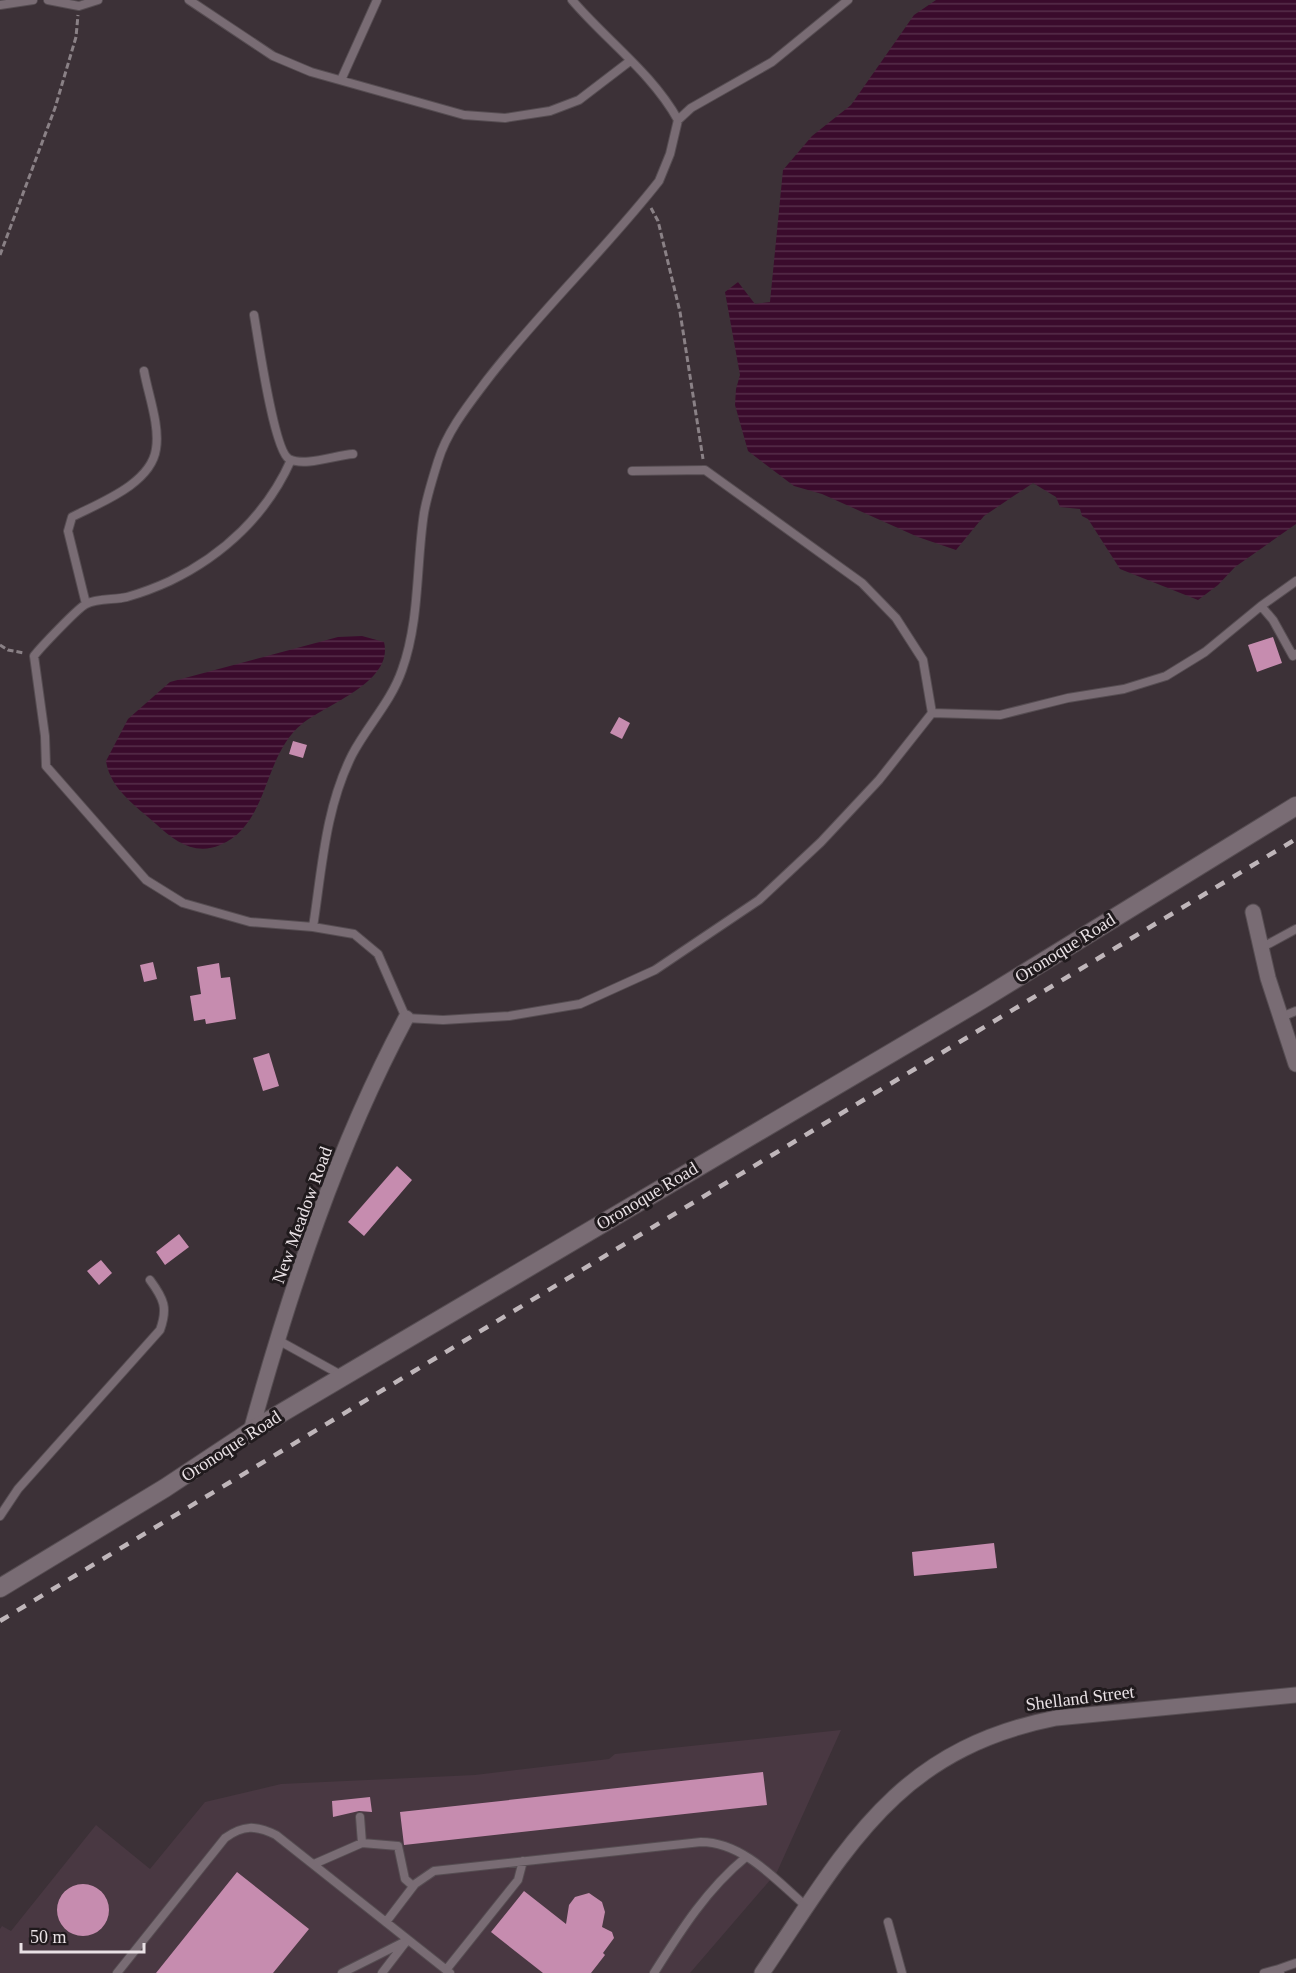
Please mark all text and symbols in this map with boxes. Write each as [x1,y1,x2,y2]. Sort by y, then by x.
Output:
street label: Oronoque Road [1011,909,1119,987]
street label: New Meadow Road [268,1144,336,1286]
street label: Oronoque Road [593,1158,701,1234]
street label: Oronoque Road [178,1406,284,1486]
street label: Shelland Street [1024,1681,1136,1715]
scale bar [21,1916,144,1954]
text: 50 m [30,1927,67,1947]

